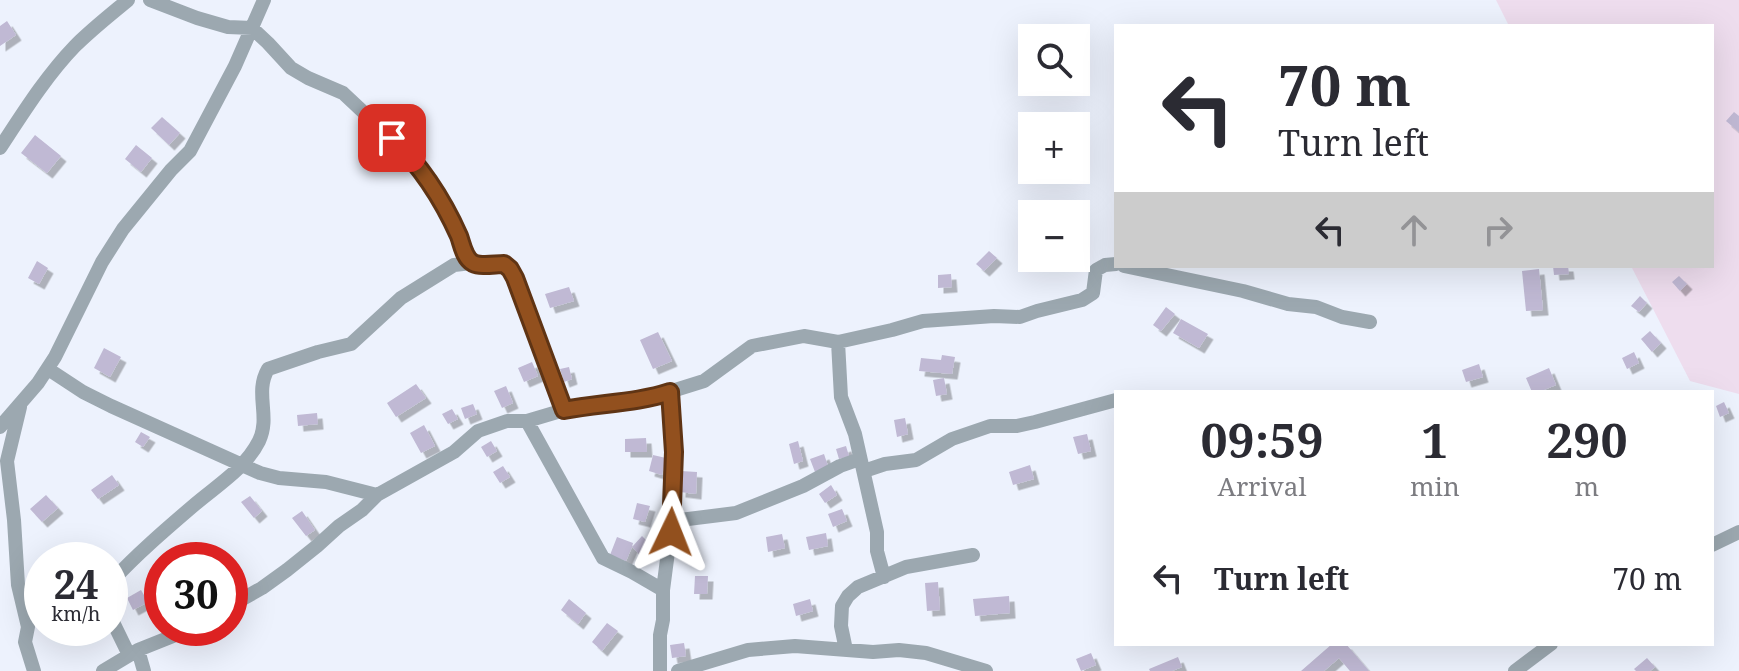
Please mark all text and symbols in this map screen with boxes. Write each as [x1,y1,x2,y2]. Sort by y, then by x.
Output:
map controls [1018,24,1090,272]
button: search [1018,24,1090,96]
text: 70 m [1278,46,1411,122]
icon: left [1146,56,1250,160]
pin [358,104,426,172]
button: + [1018,112,1090,184]
icon: arrive [370,116,414,160]
text: Turn left [1278,118,1429,167]
button: − [1018,200,1090,272]
icon: left [1308,208,1352,252]
icon: ahead [1392,208,1436,252]
icon: right [1476,208,1520,252]
text: 09:59 [1200,407,1324,472]
text: 1 [1421,407,1448,472]
text: 290 [1546,407,1628,472]
text: Arrival [1218,468,1306,504]
text: min [1410,468,1460,504]
text: m [1575,468,1599,504]
position arrow [629,490,713,574]
speed limit sign: 30 [144,542,248,646]
text: 24 [53,556,99,611]
icon: left [1146,556,1190,600]
text: Turn left [1214,558,1349,599]
text: 70 m [1612,558,1682,599]
text: km/h [51,600,101,627]

